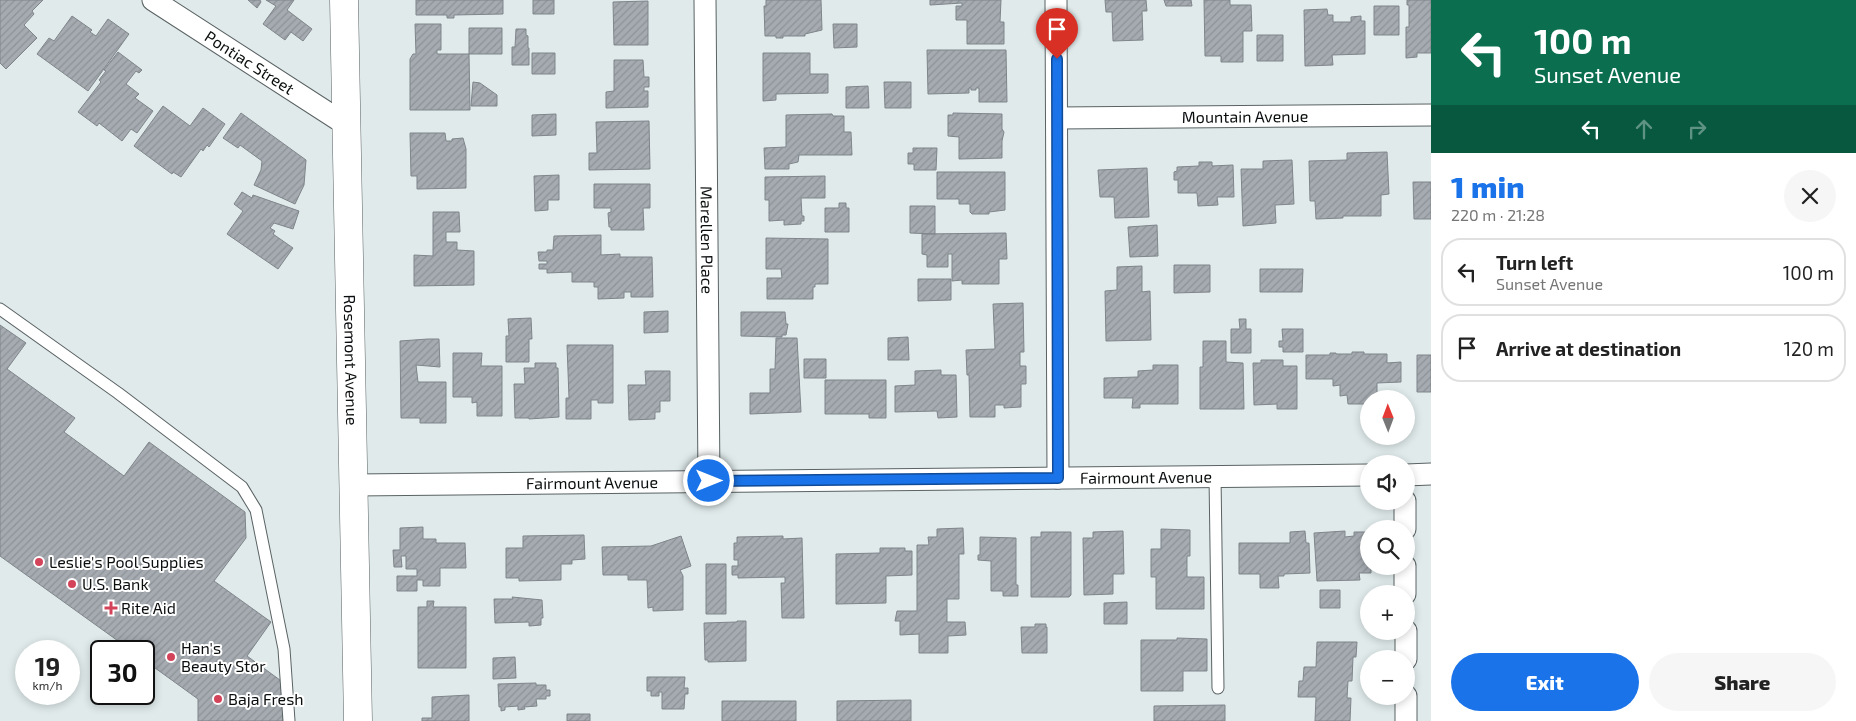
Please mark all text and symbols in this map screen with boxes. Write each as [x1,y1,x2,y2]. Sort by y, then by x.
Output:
pin [1036,8,1078,59]
icon: arrive [1043,15,1071,43]
text: 100 m [1534,19,1632,61]
icon: left [1451,20,1516,85]
street label: Pontiac Street [202,26,298,98]
text: Sunset Avenue [1534,61,1681,87]
street label: Mountain Avenue [1182,106,1308,126]
icon: left [1577,115,1605,143]
icon: ahead [1630,115,1658,143]
icon: right [1683,115,1711,143]
text: 1 min [1451,168,1525,204]
button: close [1784,170,1836,222]
street label: Marellen Place [698,186,717,294]
text: 220 m · 21:28 [1451,205,1545,224]
text: Turn left [1496,251,1573,274]
icon: left [1453,258,1481,286]
text: 100 m [1783,261,1834,284]
text: Sunset Avenue [1496,274,1603,293]
street label: Rosemont Avenue [341,294,362,426]
icon: arrive [1453,334,1481,362]
text: Arrive at destination [1496,337,1681,360]
text: 120 m [1783,337,1834,360]
north arrow [1360,390,1415,445]
map controls [1360,390,1415,705]
position arrow [682,454,734,506]
button: sound [1360,455,1415,510]
street label: Fairmount Avenue [1080,467,1212,487]
street label: Fairmount Avenue [526,472,658,492]
button: search [1360,520,1415,575]
place label: Leslie's Pool Supplies [49,552,204,571]
marker: Leslie's Pool Supplies [33,556,45,568]
place label: U.S. Bank [82,574,149,593]
marker: U.S. Bank [66,578,78,590]
button: + [1360,585,1415,640]
place label: Rite Aid [121,598,176,617]
marker: Rite Aid [105,602,117,614]
place label: Han's Beauty Stør [181,638,266,675]
speed limit sign: 30 [90,640,155,705]
button: − [1360,650,1415,705]
text: 19 [35,651,60,681]
marker: Han's Beauty Stør [165,651,177,663]
button: Exit [1451,653,1639,711]
button: Share [1649,653,1836,711]
text: km/h [33,678,62,692]
place label: Baja Fresh [228,689,304,709]
marker: Baja Fresh [212,693,224,705]

